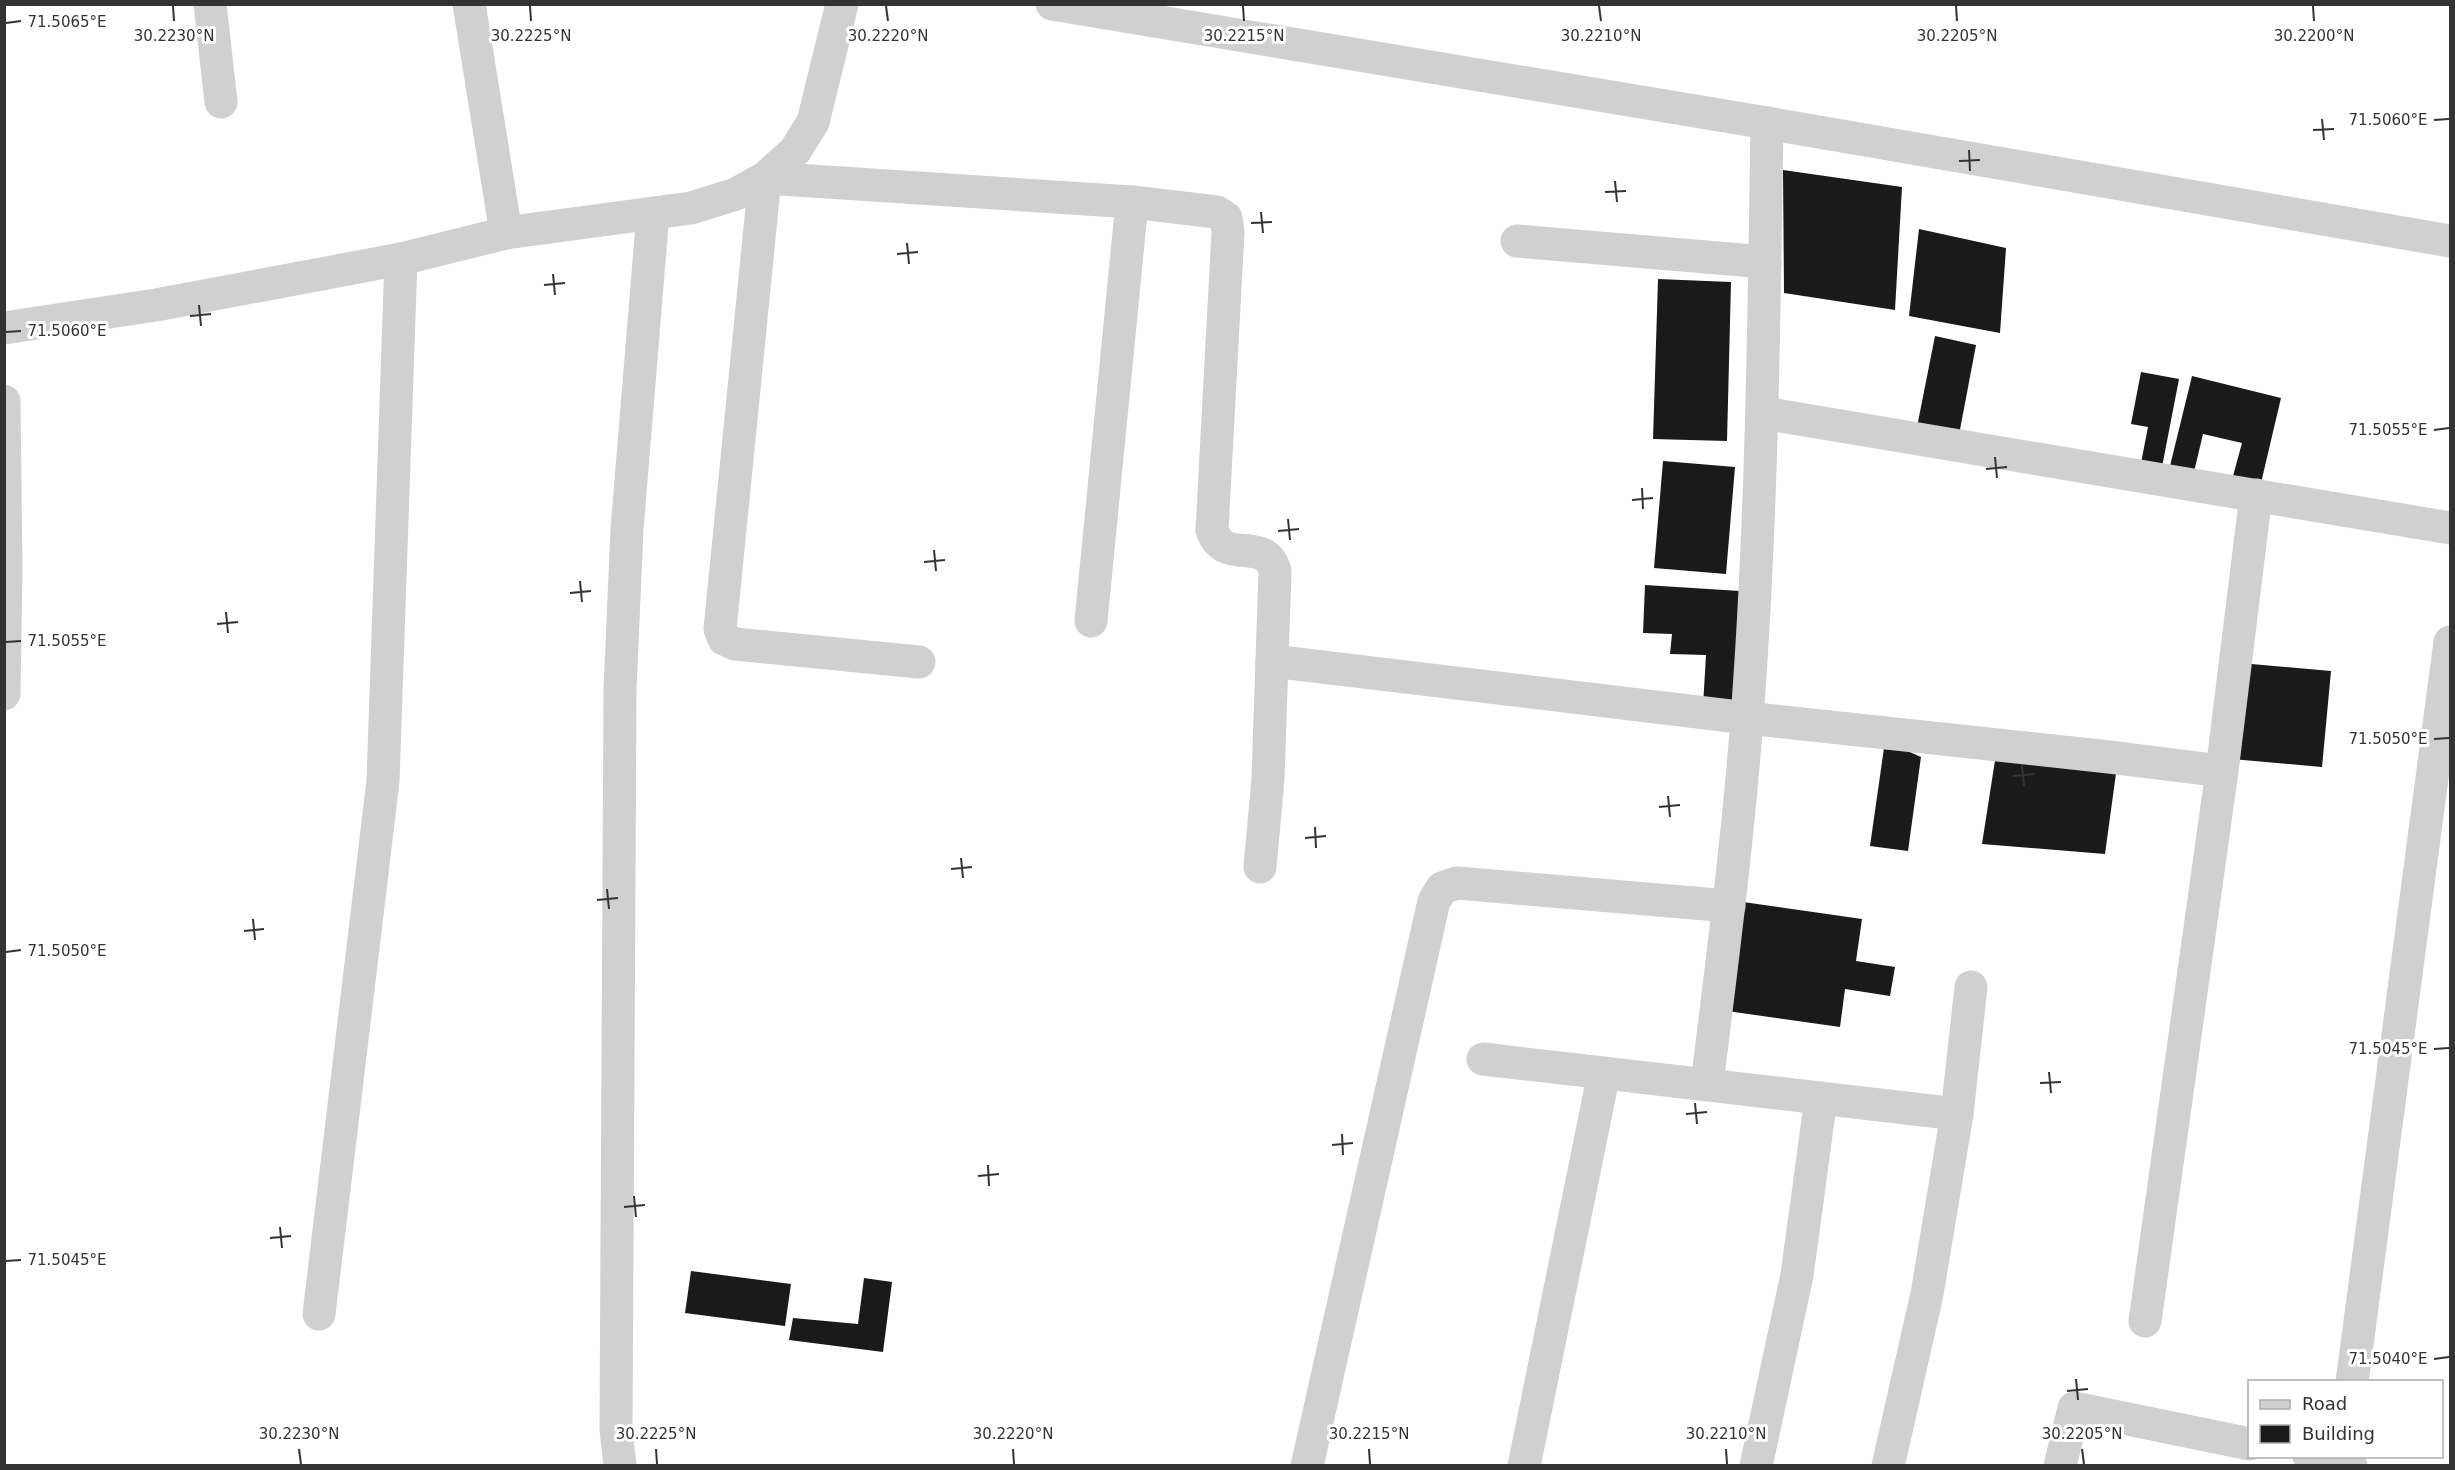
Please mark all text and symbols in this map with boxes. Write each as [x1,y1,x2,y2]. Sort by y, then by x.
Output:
text: 71.5065°E [27,13,107,31]
text: 30.2230°N [134,27,214,45]
text: 30.2225°N [491,27,571,45]
text: 30.2220°N [848,27,928,45]
text: 30.2215°N [1204,27,1284,45]
text: 30.2210°N [1561,27,1641,45]
text: 30.2205°N [1917,27,1997,45]
text: 30.2200°N [2274,27,2354,45]
text: 71.5060°E [2348,111,2428,129]
text: 71.5060°E [27,322,107,340]
text: 71.5055°E [2348,421,2428,439]
text: 71.5055°E [27,632,107,650]
text: 71.5050°E [2348,730,2428,748]
text: 71.5050°E [27,942,107,960]
text: 71.5045°E [2348,1040,2428,1058]
text: 71.5045°E [27,1251,107,1269]
text: 71.5040°E [2348,1350,2428,1368]
legend [2248,1380,2443,1458]
text: Road [2302,1393,2347,1414]
text: Building [2302,1423,2375,1444]
text: 30.2230°N [259,1425,339,1443]
text: 30.2225°N [616,1425,696,1443]
text: 30.2220°N [973,1425,1053,1443]
text: 30.2215°N [1329,1425,1409,1443]
text: 30.2210°N [1686,1425,1766,1443]
text: 30.2205°N [2042,1425,2122,1443]

